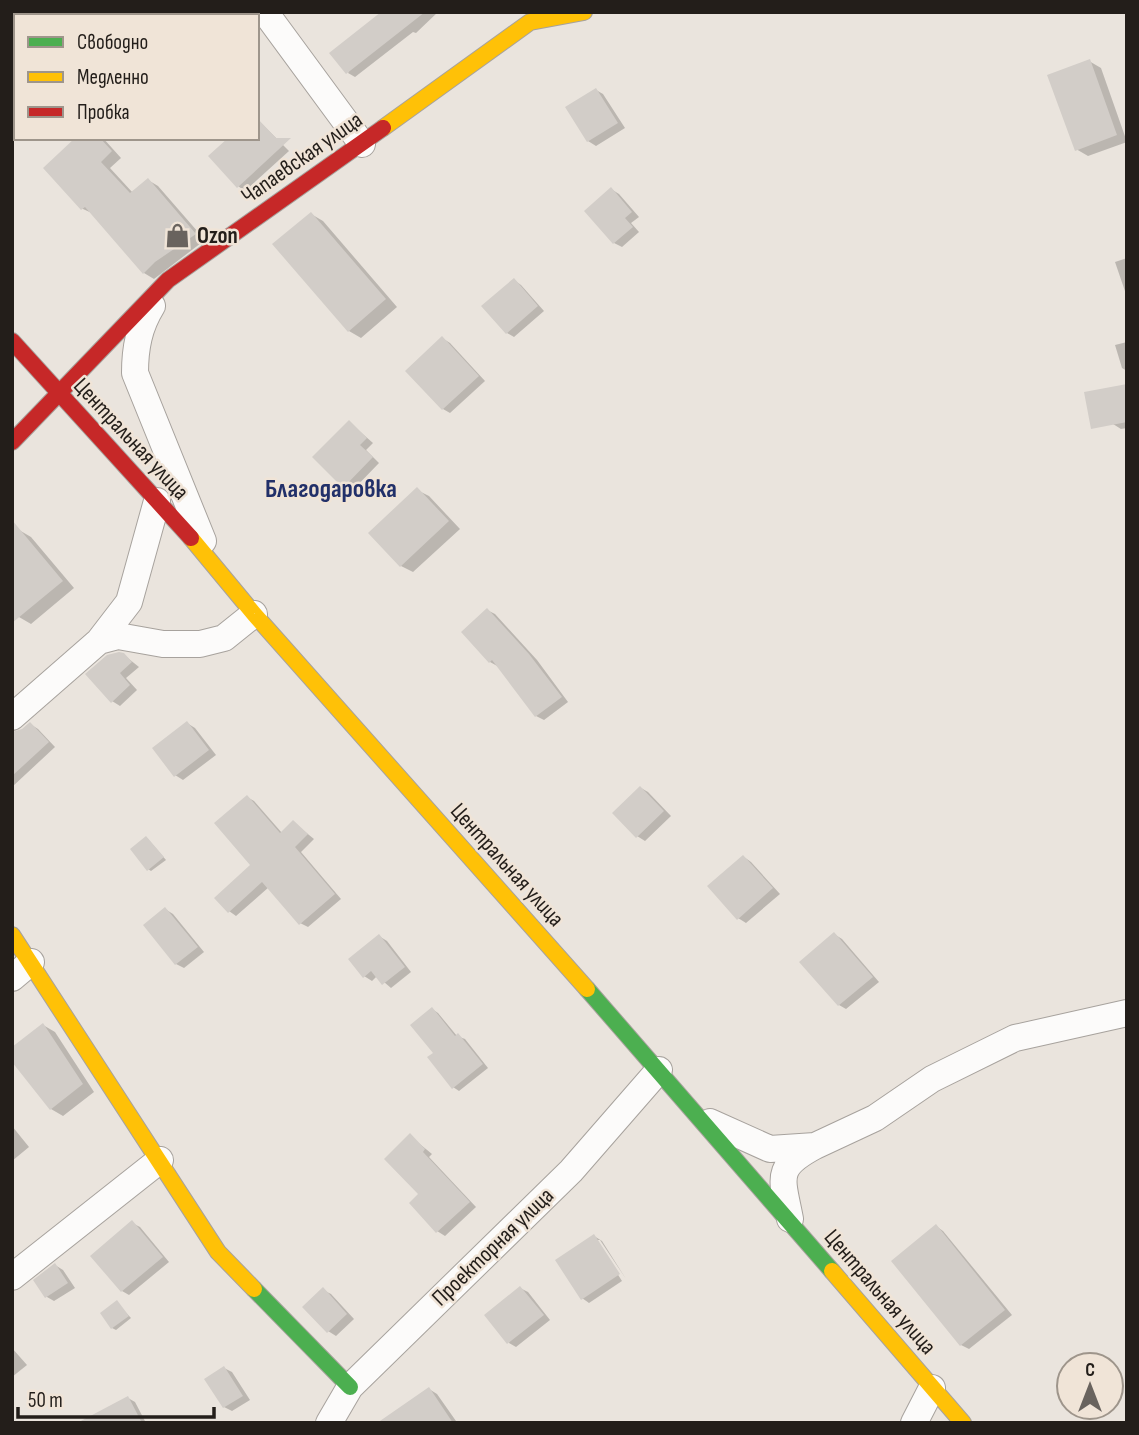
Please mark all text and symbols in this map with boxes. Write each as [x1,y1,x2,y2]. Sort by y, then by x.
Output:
legend [14,14,259,140]
text: Свободно [77,30,148,55]
text: Медленно [77,65,149,90]
text: Пробка [77,100,130,125]
street label: Чапаевская улица [236,106,368,210]
shop icon: Ozon [163,222,191,250]
place label: Ozon [197,222,238,250]
street label: Центральная улица [67,372,195,506]
district label: Благодаровка [265,474,397,505]
street label: Центральная улица [444,797,570,933]
street label: Проекторная улица [426,1182,560,1312]
street label: Центральная улица [818,1224,942,1360]
north arrow [1055,1351,1125,1421]
text: С [1085,1359,1095,1382]
scale bar [18,1376,214,1420]
text: 50 m [28,1388,63,1413]

